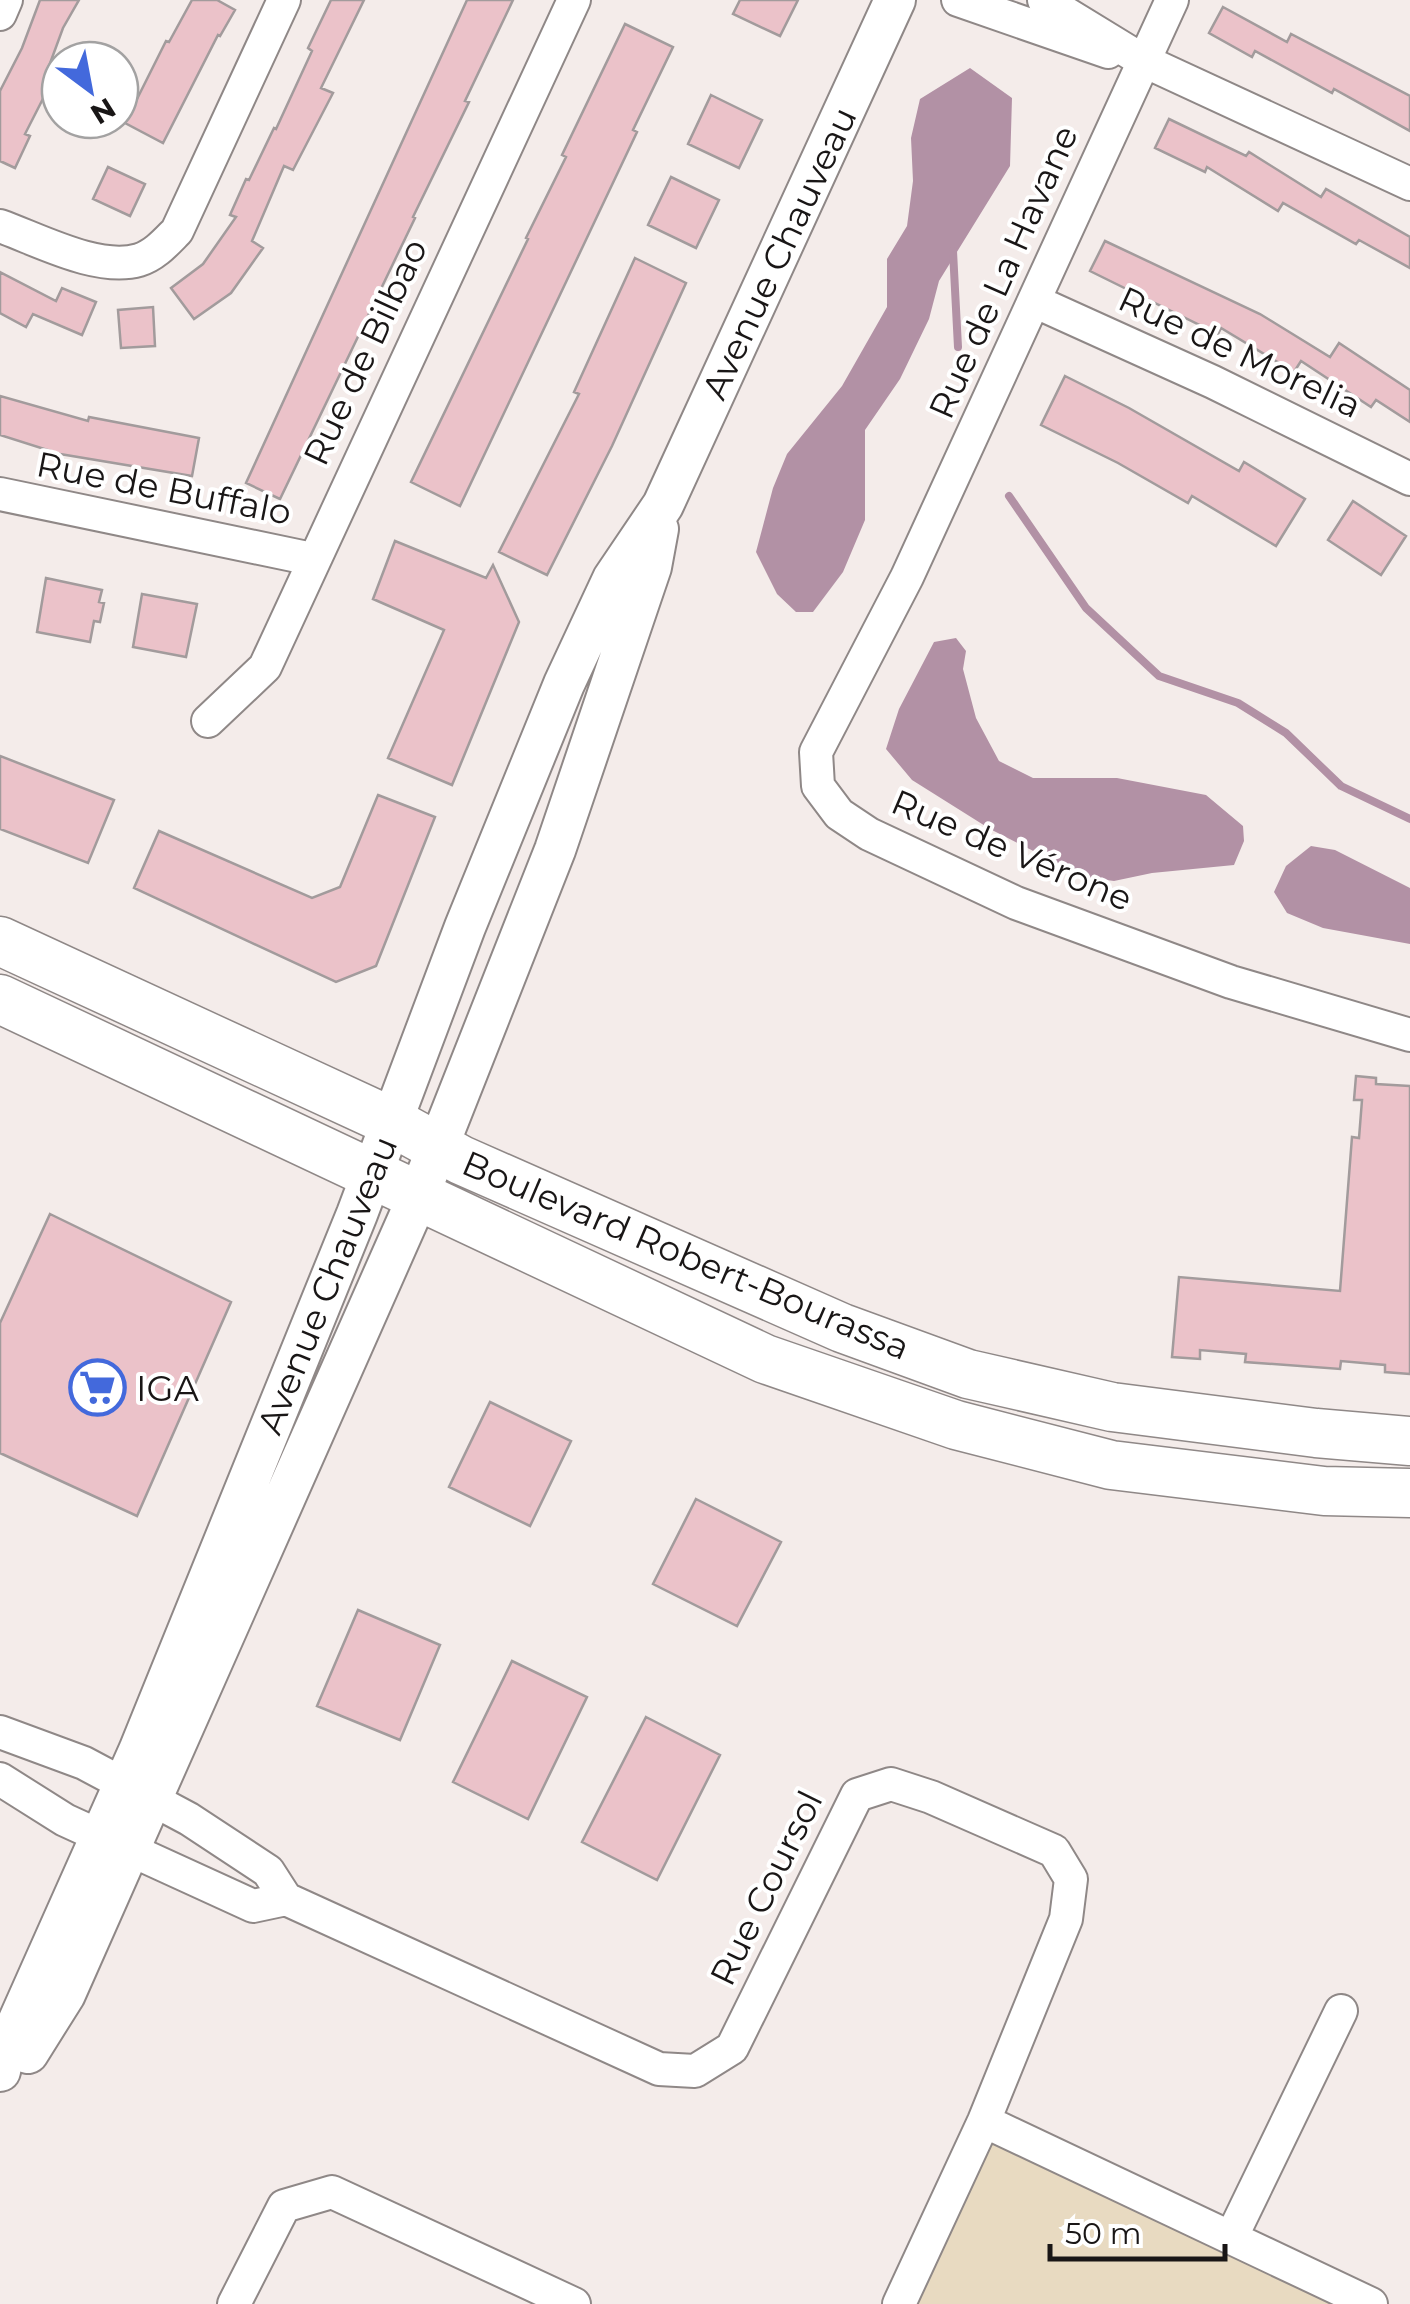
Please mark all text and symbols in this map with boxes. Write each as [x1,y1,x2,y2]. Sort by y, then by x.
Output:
north arrow [40,40,140,140]
text: N [85,91,122,132]
street label: Avenue Chauveau [692,100,866,406]
street label: Rue de La Havane [919,119,1087,425]
street label: Rue de Bilbao [294,232,436,472]
street label: Rue de Morelia [1112,277,1368,427]
street label: Rue de Buffalo [33,442,295,534]
street label: Rue de Vérone [885,780,1139,920]
street label: Avenue Chauveau [248,1130,406,1440]
street label: Boulevard Robert-Bourassa [456,1141,916,1369]
supermarket icon: IGA [67,1358,127,1418]
place label: IGA [136,1367,200,1410]
street label: Rue Coursol [700,1784,832,1992]
scale bar [1050,2199,1225,2261]
text: 50 m [1065,2215,1142,2252]

